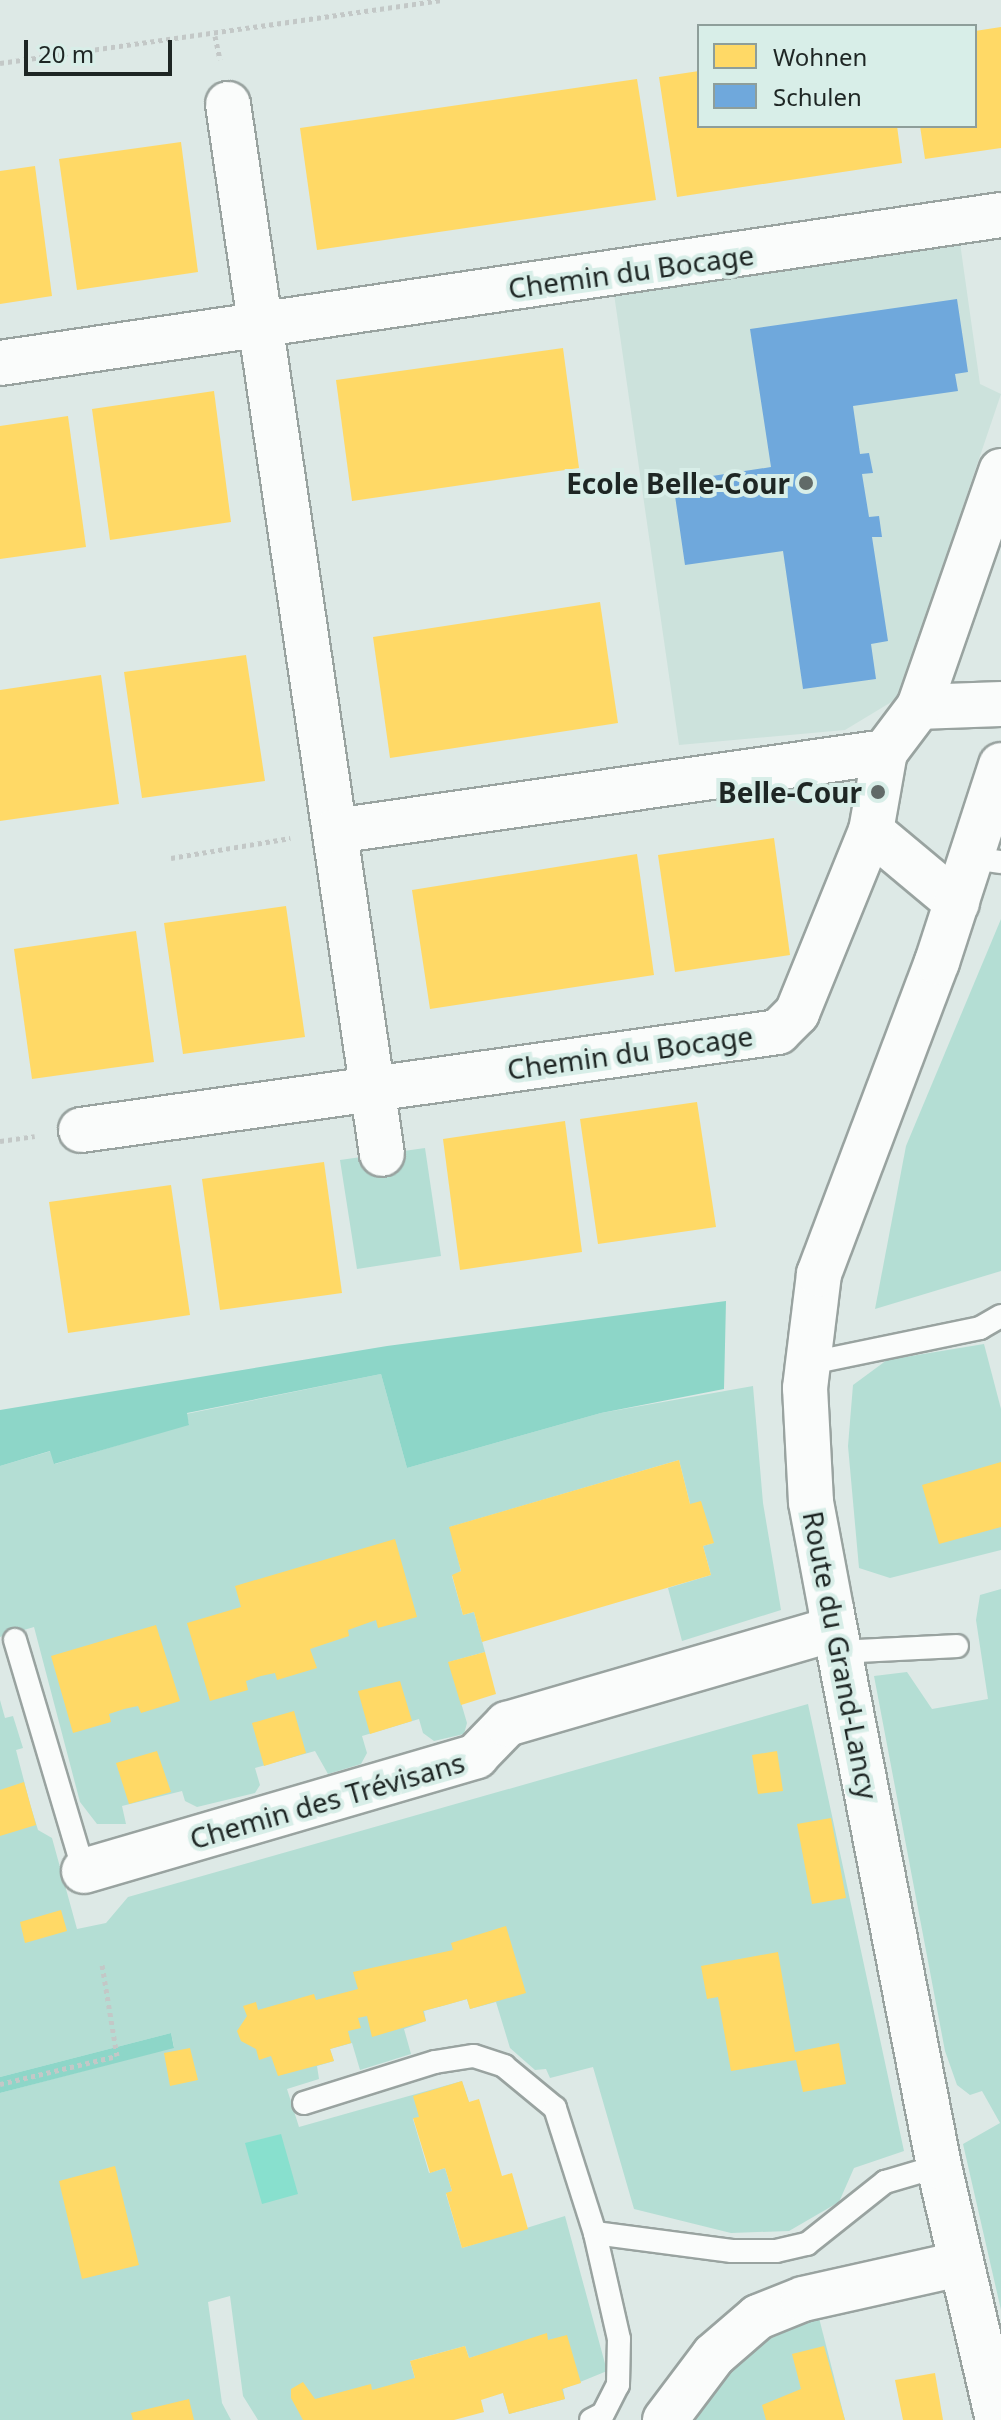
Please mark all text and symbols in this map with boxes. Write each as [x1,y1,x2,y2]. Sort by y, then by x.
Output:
scale bar [28,24,176,74]
legend [697,24,977,128]
text: 20 m [38,37,94,70]
text: Wohnen [773,40,867,73]
text: Schulen [773,80,862,113]
street label: Chemin du Bocage [506,237,756,305]
place label: Ecole Belle-Cour [566,466,790,500]
marker: Ecole Belle-Cour [797,474,815,492]
place label: Belle-Cour [718,775,862,809]
marker: Belle-Cour [869,783,887,801]
street label: Chemin du Bocage [505,1018,755,1086]
street label: Route du Grand-Lancy [797,1508,885,1802]
street label: Chemin des Trévisans [186,1745,468,1855]

